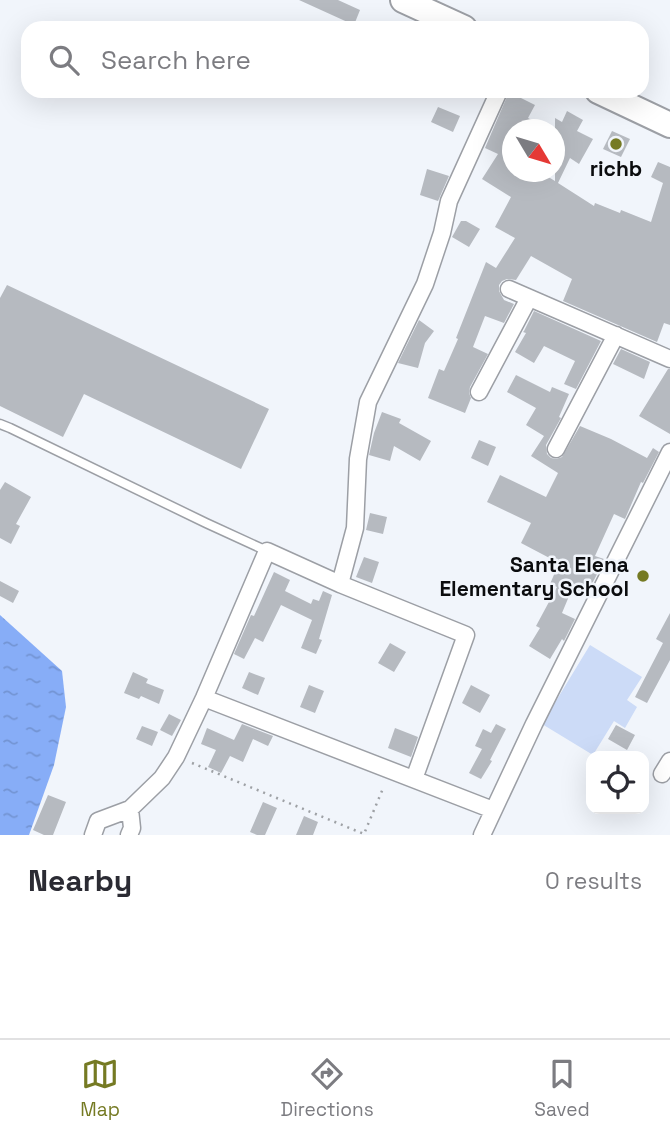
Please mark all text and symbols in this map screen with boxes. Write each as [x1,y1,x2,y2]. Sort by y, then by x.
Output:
search box [21,21,649,98]
icon: search [45,41,83,79]
text: Search here [101,43,251,77]
north arrow [502,119,565,182]
marker: richb [608,136,624,152]
place label: richb [590,155,642,182]
place label: Santa Elena Elementary School [439,551,629,602]
marker: Santa Elena Elementary School [635,568,651,584]
map controls [586,751,649,814]
button: locate [586,751,649,814]
text: Nearby [28,861,132,900]
text: 0 results [545,866,642,896]
tab: Map [80,1055,120,1122]
tab: Directions [281,1055,374,1122]
tab: Saved [534,1055,590,1122]

